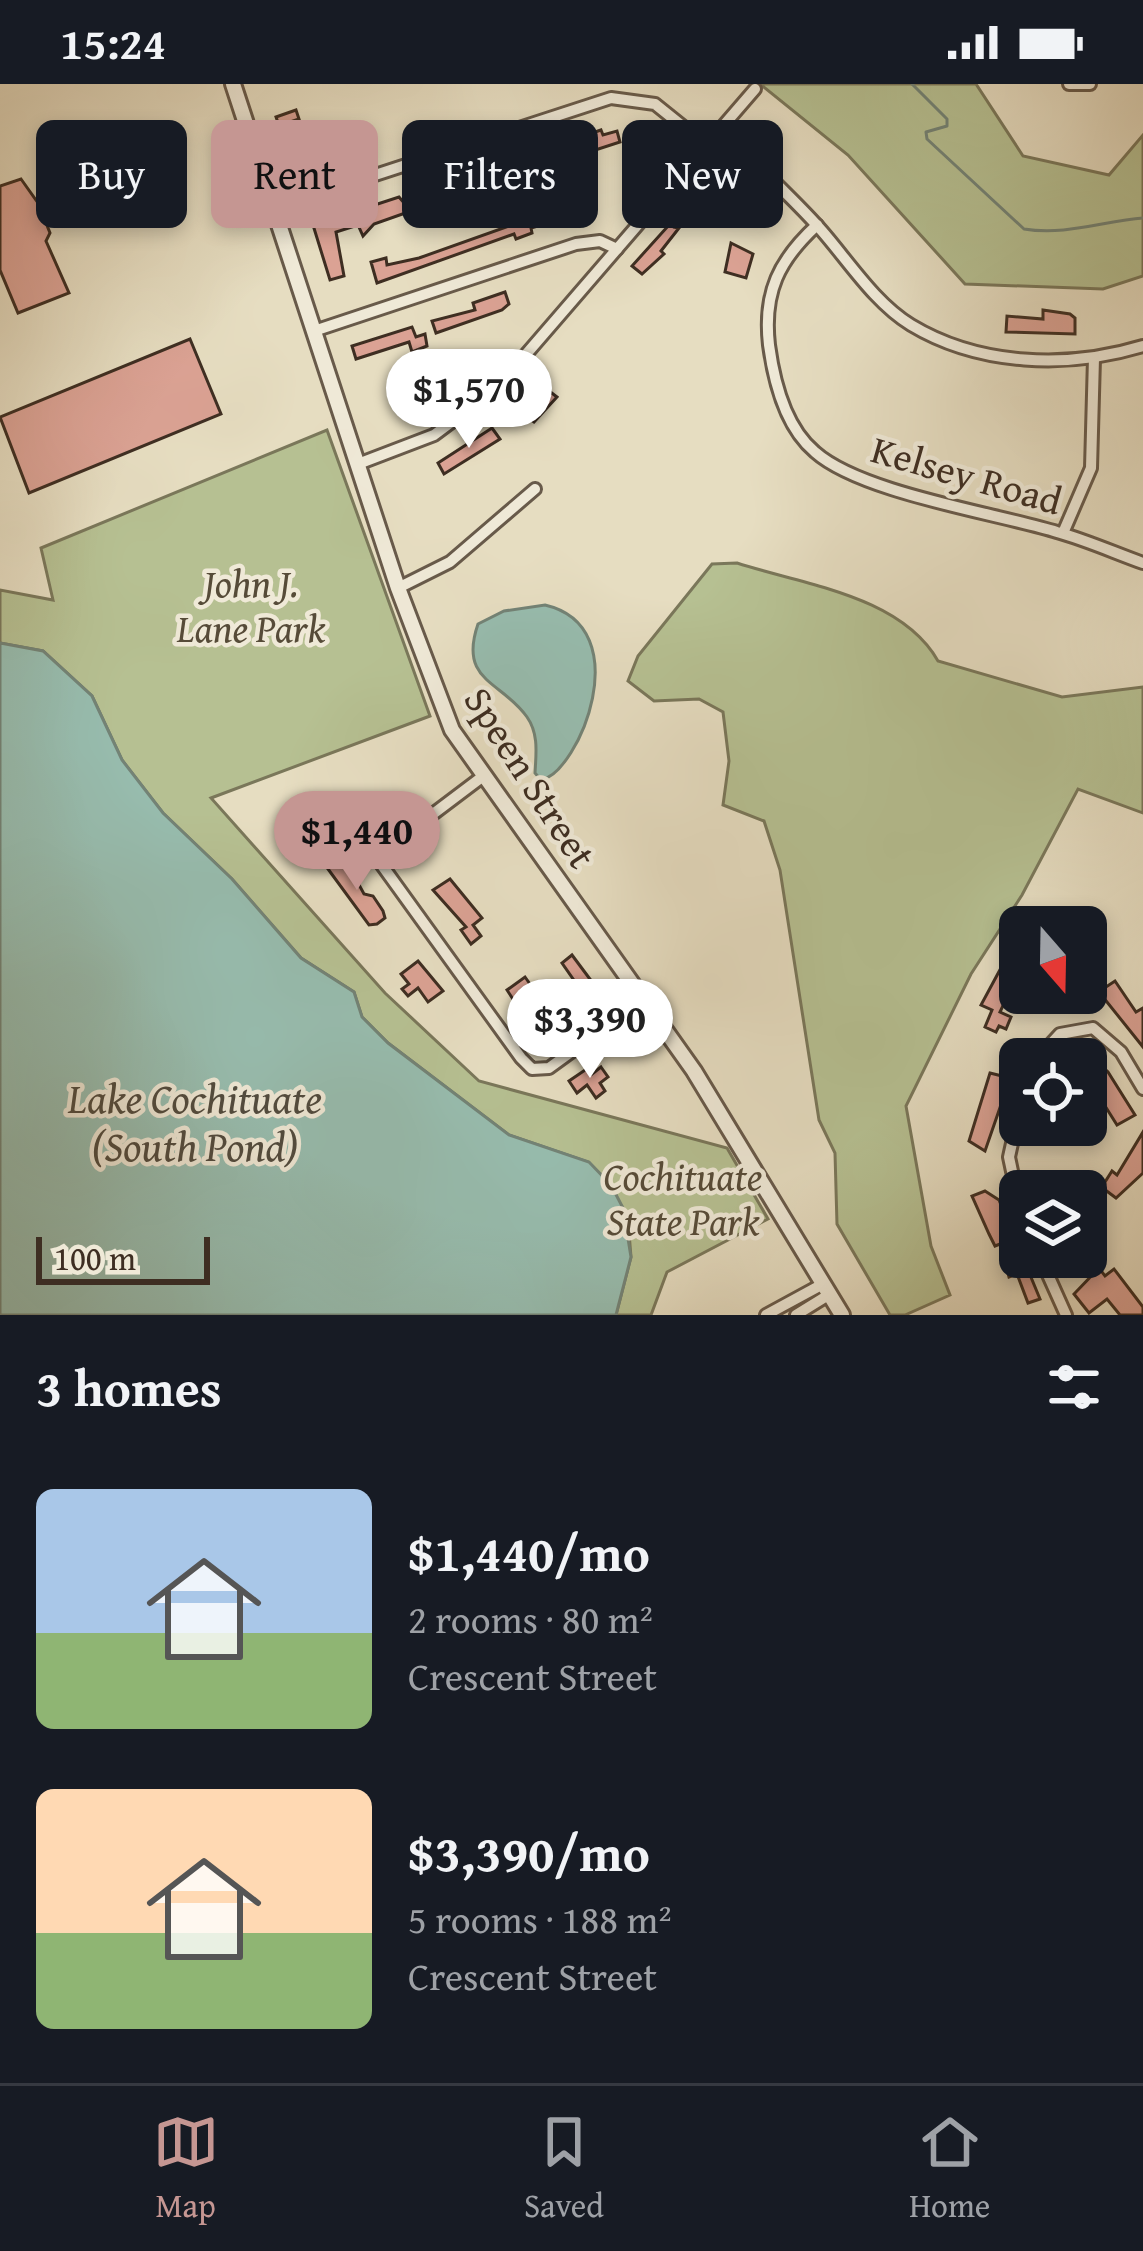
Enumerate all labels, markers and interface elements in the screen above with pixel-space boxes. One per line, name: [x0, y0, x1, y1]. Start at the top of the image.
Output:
text: 15:24: [60, 10, 166, 75]
chip: Buy: [36, 120, 187, 228]
chip: Rent: [211, 120, 378, 228]
chip: Filters: [402, 120, 598, 228]
chip: New: [622, 120, 783, 228]
pin: $1,570: [371, 349, 567, 451]
text: $1,570: [413, 359, 525, 416]
street label: Kelsey Road: [865, 420, 1069, 528]
park label: John J. Lane Park: [176, 554, 325, 656]
street label: Speen Street: [451, 675, 611, 879]
pin: $1,440: [259, 791, 455, 893]
text: $1,440: [301, 801, 413, 858]
north arrow: [999, 906, 1107, 1014]
map controls: [999, 906, 1107, 1278]
pin: $3,390: [492, 979, 688, 1081]
text: $3,390: [534, 989, 646, 1046]
button: locate: [999, 1038, 1107, 1146]
water label: Lake Cochituate (South Pond): [67, 1067, 322, 1176]
park label: Cochituate State Park: [603, 1147, 763, 1249]
button: layers: [999, 1170, 1107, 1278]
scale bar: [36, 1231, 210, 1284]
text: 100 m: [54, 1234, 136, 1282]
text: 3 homes: [36, 1350, 222, 1425]
icon: filters: [1041, 1354, 1107, 1420]
text: $1,440/mo: [408, 1515, 650, 1590]
icon: home: [132, 1537, 276, 1681]
text: 2 rooms · 80 m²: [408, 1590, 653, 1647]
text: Crescent Street: [408, 1647, 657, 1704]
text: $3,390/mo: [408, 1815, 650, 1890]
icon: home: [132, 1837, 276, 1981]
text: 5 rooms · 188 m²: [408, 1890, 672, 1947]
text: Crescent Street: [408, 1947, 657, 2004]
tab: Map: [153, 2109, 219, 2229]
tab: Saved: [524, 2109, 604, 2229]
tab: Home: [909, 2109, 990, 2229]

